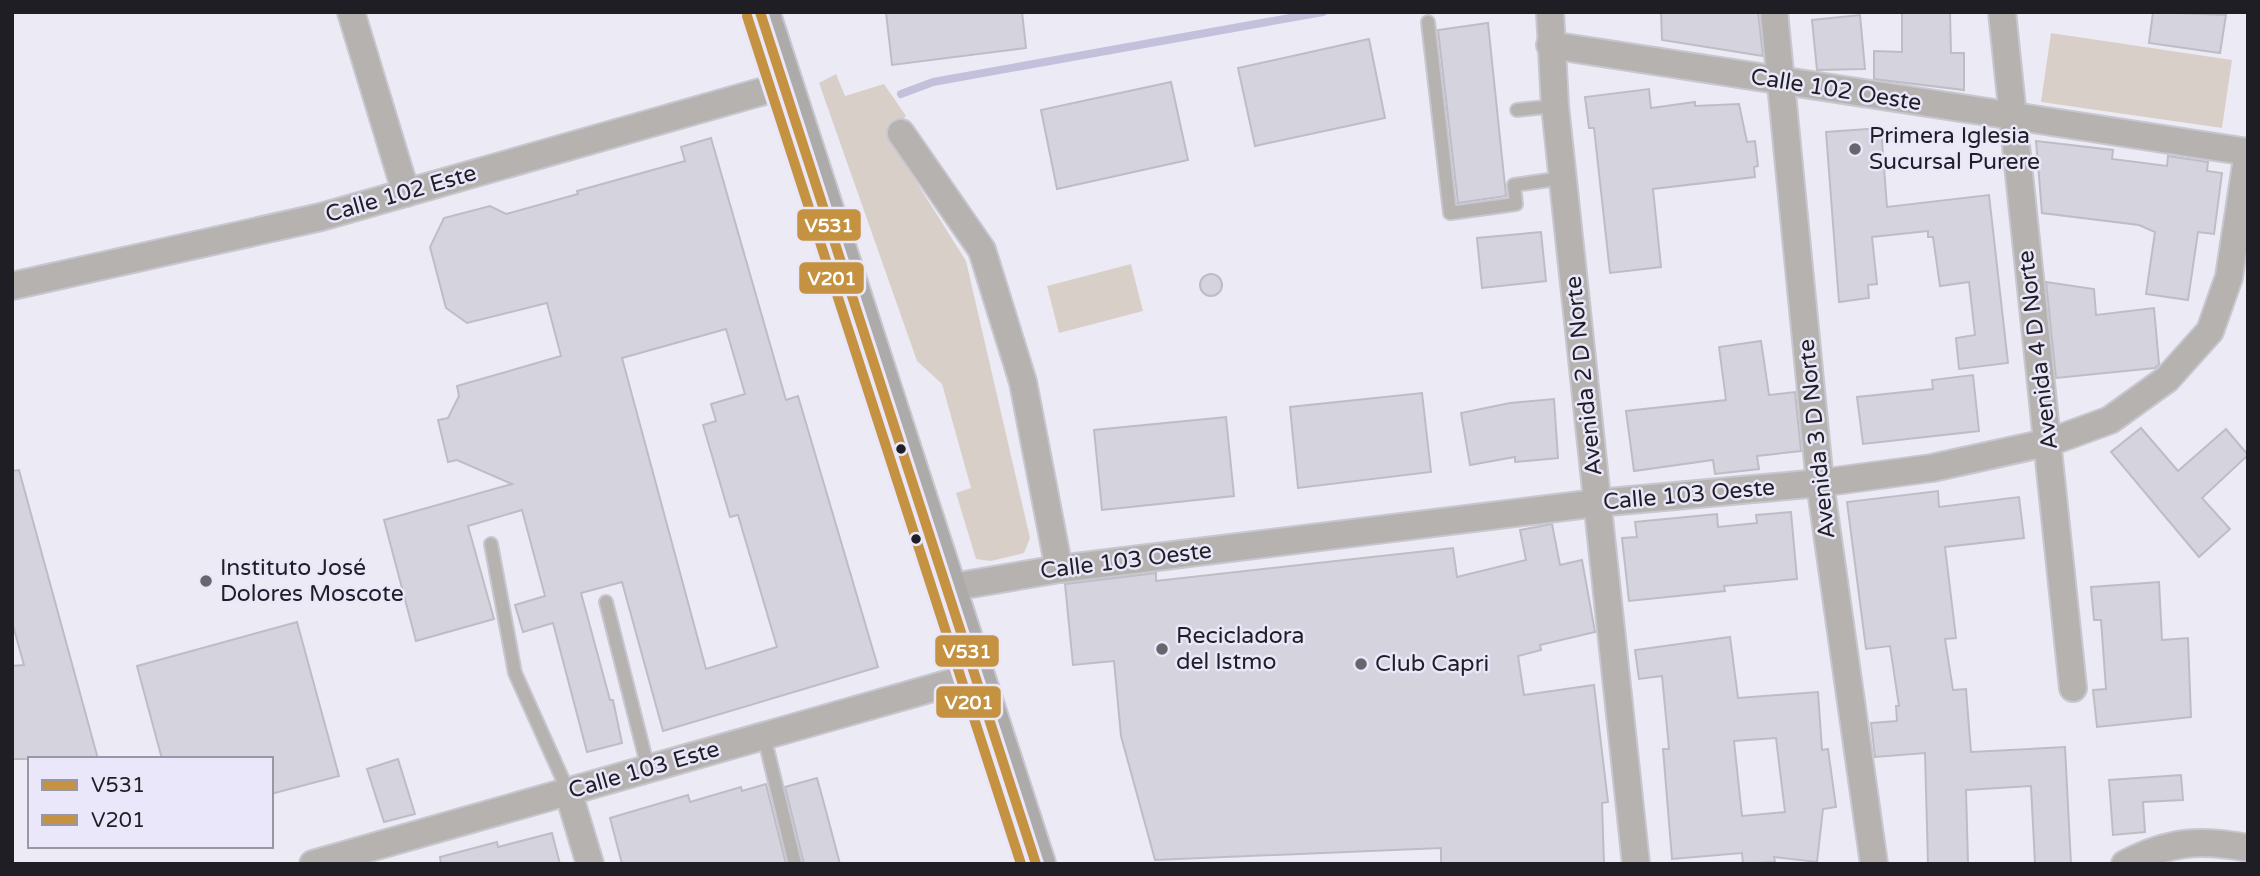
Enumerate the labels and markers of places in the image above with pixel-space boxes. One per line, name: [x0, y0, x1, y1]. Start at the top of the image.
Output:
place label: Primera Iglesia Sucursal Purere: [1869, 122, 2040, 176]
marker: Primera Iglesia Sucursal Purere: [1847, 141, 1863, 157]
unlabelled marker: [894, 442, 908, 456]
unlabelled marker: [909, 532, 923, 546]
place label: Instituto José Dolores Moscote: [220, 554, 404, 608]
marker: Instituto José Dolores Moscote: [198, 573, 214, 589]
place label: Recicladora del Istmo: [1176, 622, 1305, 676]
marker: Recicladora del Istmo: [1154, 641, 1170, 657]
place label: Club Capri: [1375, 650, 1489, 678]
marker: Club Capri: [1353, 656, 1369, 672]

